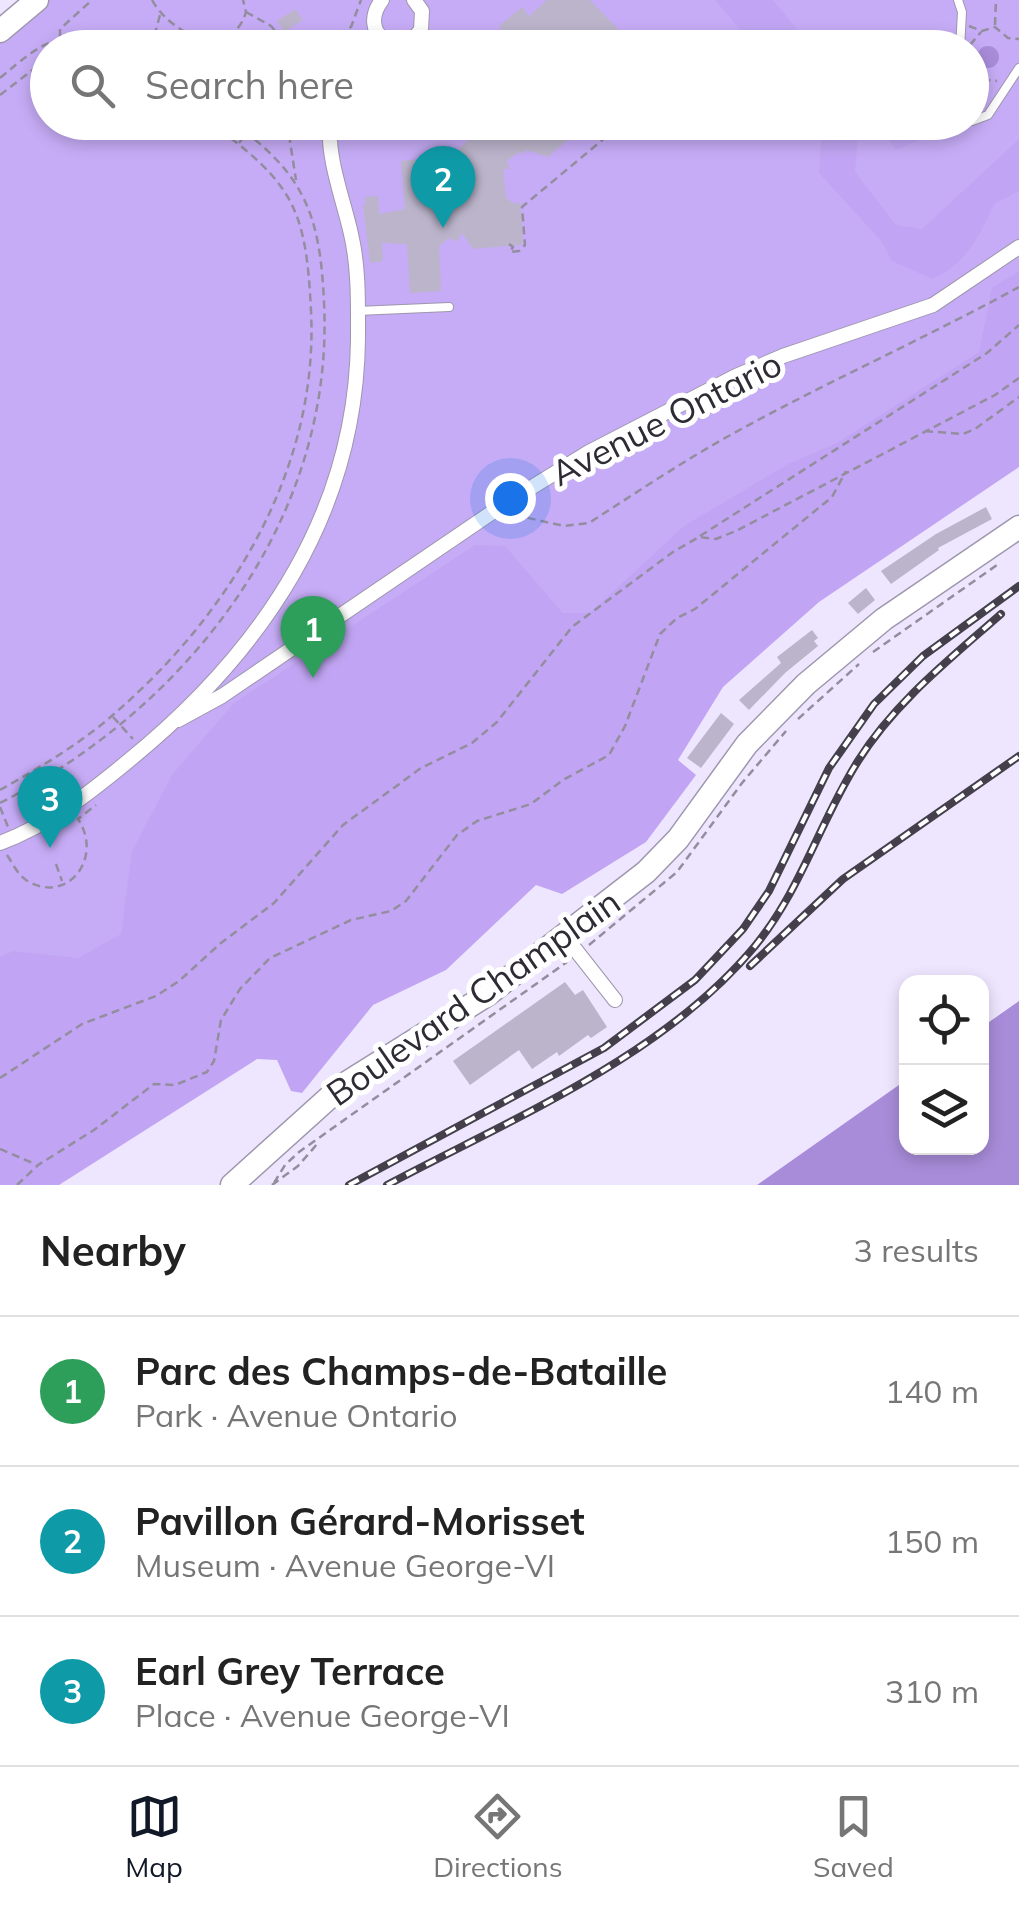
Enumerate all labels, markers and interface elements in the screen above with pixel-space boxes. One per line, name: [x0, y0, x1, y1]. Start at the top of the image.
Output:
search box: [30, 30, 989, 140]
icon: search: [65, 58, 120, 113]
text: Search here: [145, 61, 354, 109]
pin: 2: [410, 146, 476, 228]
street label: Avenue Ontario: [543, 341, 789, 495]
your location: [485, 473, 536, 524]
pin: 1: [280, 596, 346, 678]
pin: 3: [18, 766, 82, 848]
street label: Boulevard Champlain: [318, 879, 628, 1115]
map controls: [899, 975, 989, 1155]
button: locate: [899, 975, 989, 1065]
button: layers: [899, 1065, 989, 1155]
text: Nearby: [40, 1224, 186, 1277]
text: 3 results: [854, 1230, 979, 1270]
text: Parc des Champs-de-Bataille: [135, 1347, 667, 1395]
text: 1: [63, 1371, 82, 1411]
text: 140 m: [885, 1371, 979, 1411]
text: Park · Avenue Ontario: [135, 1395, 458, 1435]
text: Pavillon Gérard-Morisset: [135, 1497, 585, 1545]
text: 2: [63, 1521, 82, 1561]
text: 150 m: [885, 1521, 979, 1561]
text: Museum · Avenue George-VI: [135, 1545, 555, 1585]
text: Earl Grey Terrace: [135, 1647, 445, 1695]
text: 3: [63, 1671, 82, 1711]
text: 310 m: [885, 1671, 979, 1711]
text: Place · Avenue George-VI: [135, 1695, 510, 1735]
tab: Map: [125, 1789, 183, 1884]
tab: Directions: [433, 1789, 563, 1884]
tab: Saved: [813, 1789, 894, 1884]

